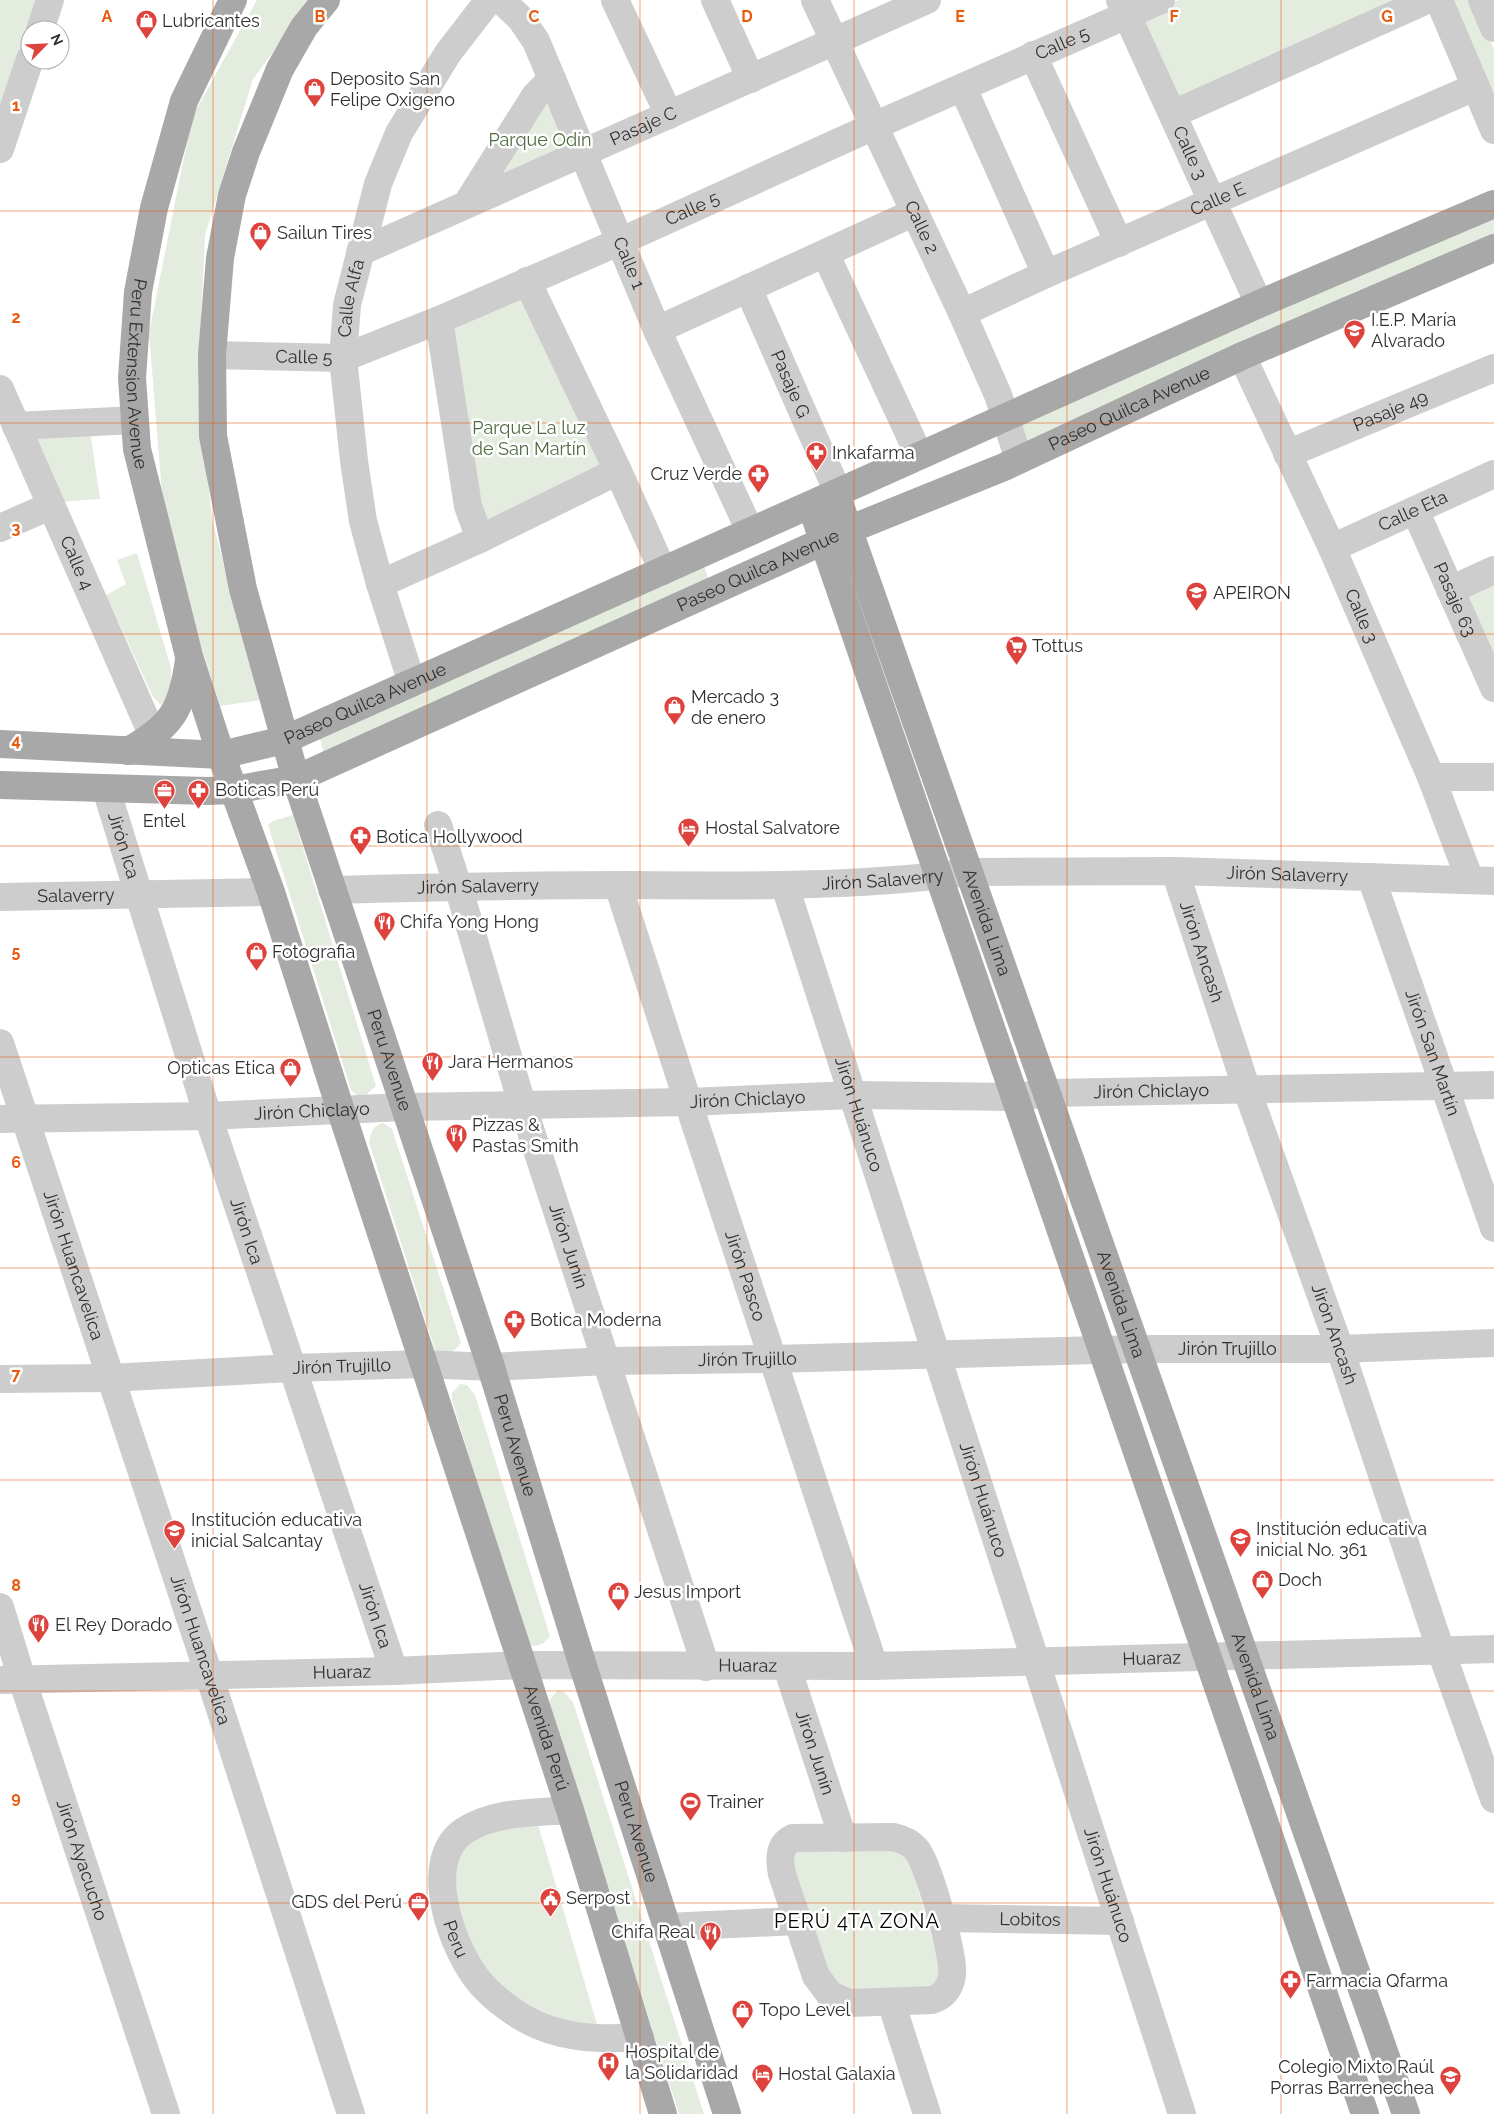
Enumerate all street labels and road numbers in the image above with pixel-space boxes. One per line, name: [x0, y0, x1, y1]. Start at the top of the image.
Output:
street label: Calle 5: [1032, 22, 1092, 64]
street label: Pasaje C: [606, 102, 680, 150]
street label: Calle 3: [1169, 122, 1212, 183]
street label: Calle E: [1187, 177, 1248, 220]
street label: Calle 5: [662, 187, 723, 230]
street label: Calle 2: [901, 197, 944, 257]
street label: Calle 1: [609, 234, 650, 293]
street label: Calle Alfa: [334, 257, 368, 338]
street label: Peru Extension Avenue: [122, 277, 153, 472]
street label: Calle 5: [275, 345, 333, 368]
street label: Pasaje G: [767, 347, 815, 421]
street label: Paseo Quilca Avenue: [1045, 361, 1213, 455]
street label: Pasaje 49: [1350, 386, 1431, 435]
street label: Calle Eta: [1375, 486, 1451, 535]
street label: Paseo Quilca Avenue: [674, 524, 843, 616]
street label: Calle 4: [56, 532, 98, 593]
street label: Pasaje 63: [1430, 559, 1481, 640]
street label: Calle 3: [1341, 585, 1383, 646]
street label: Paseo Quilca Avenue: [281, 658, 450, 749]
street label: Jirón Ica: [104, 809, 144, 881]
street label: Jirón Salaverry: [1226, 862, 1349, 886]
street label: Jirón Salaverry: [822, 864, 945, 894]
street label: Avenida Lima: [959, 866, 1016, 979]
street label: Jirón Salaverry: [417, 875, 539, 898]
street label: Salaverry: [37, 884, 115, 906]
street label: Jirón Ancash: [1176, 898, 1228, 1005]
street label: Jirón San Martín: [1401, 986, 1465, 1118]
street label: Peru Avenue: [363, 1006, 416, 1114]
street label: Jirón Huánuco: [831, 1054, 888, 1175]
street label: Jirón Chiclayo: [1093, 1079, 1210, 1102]
street label: Jirón Chiclayo: [689, 1086, 806, 1112]
street label: Jirón Chiclayo: [254, 1098, 370, 1124]
street label: Jirón Huancavelica: [39, 1187, 108, 1343]
street label: Jirón Ica: [226, 1195, 268, 1267]
street label: Jirón Junín: [545, 1201, 593, 1291]
street label: Jirón Pasco: [721, 1227, 771, 1324]
street label: Avenida Lima: [1093, 1248, 1150, 1361]
street label: Jirón Ancash: [1307, 1281, 1362, 1387]
street label: Jirón Trujillo: [1178, 1338, 1277, 1359]
street label: Jirón Trujillo: [698, 1347, 797, 1370]
street label: Jirón Trujillo: [292, 1354, 392, 1378]
street label: Peru Avenue: [490, 1391, 541, 1499]
street label: Jirón Huánuco: [955, 1439, 1012, 1560]
street label: Jirón Huancavelica: [167, 1572, 235, 1727]
street label: Jirón Ica: [355, 1579, 397, 1651]
street label: Avenida Lima: [1227, 1630, 1285, 1743]
street label: Huaraz: [1122, 1647, 1181, 1669]
street label: Huaraz: [718, 1655, 777, 1676]
street label: Huaraz: [312, 1661, 372, 1683]
street label: Avenida Perú: [520, 1682, 574, 1793]
street label: Jirón Junín: [792, 1707, 839, 1798]
street label: Peru Avenue: [610, 1778, 663, 1885]
street label: Jirón Ayacucho: [53, 1797, 112, 1923]
street label: Jirón Huánuco: [1080, 1825, 1137, 1946]
street label: Lobitos: [999, 1908, 1061, 1930]
street label: Peru: [439, 1917, 473, 1961]

